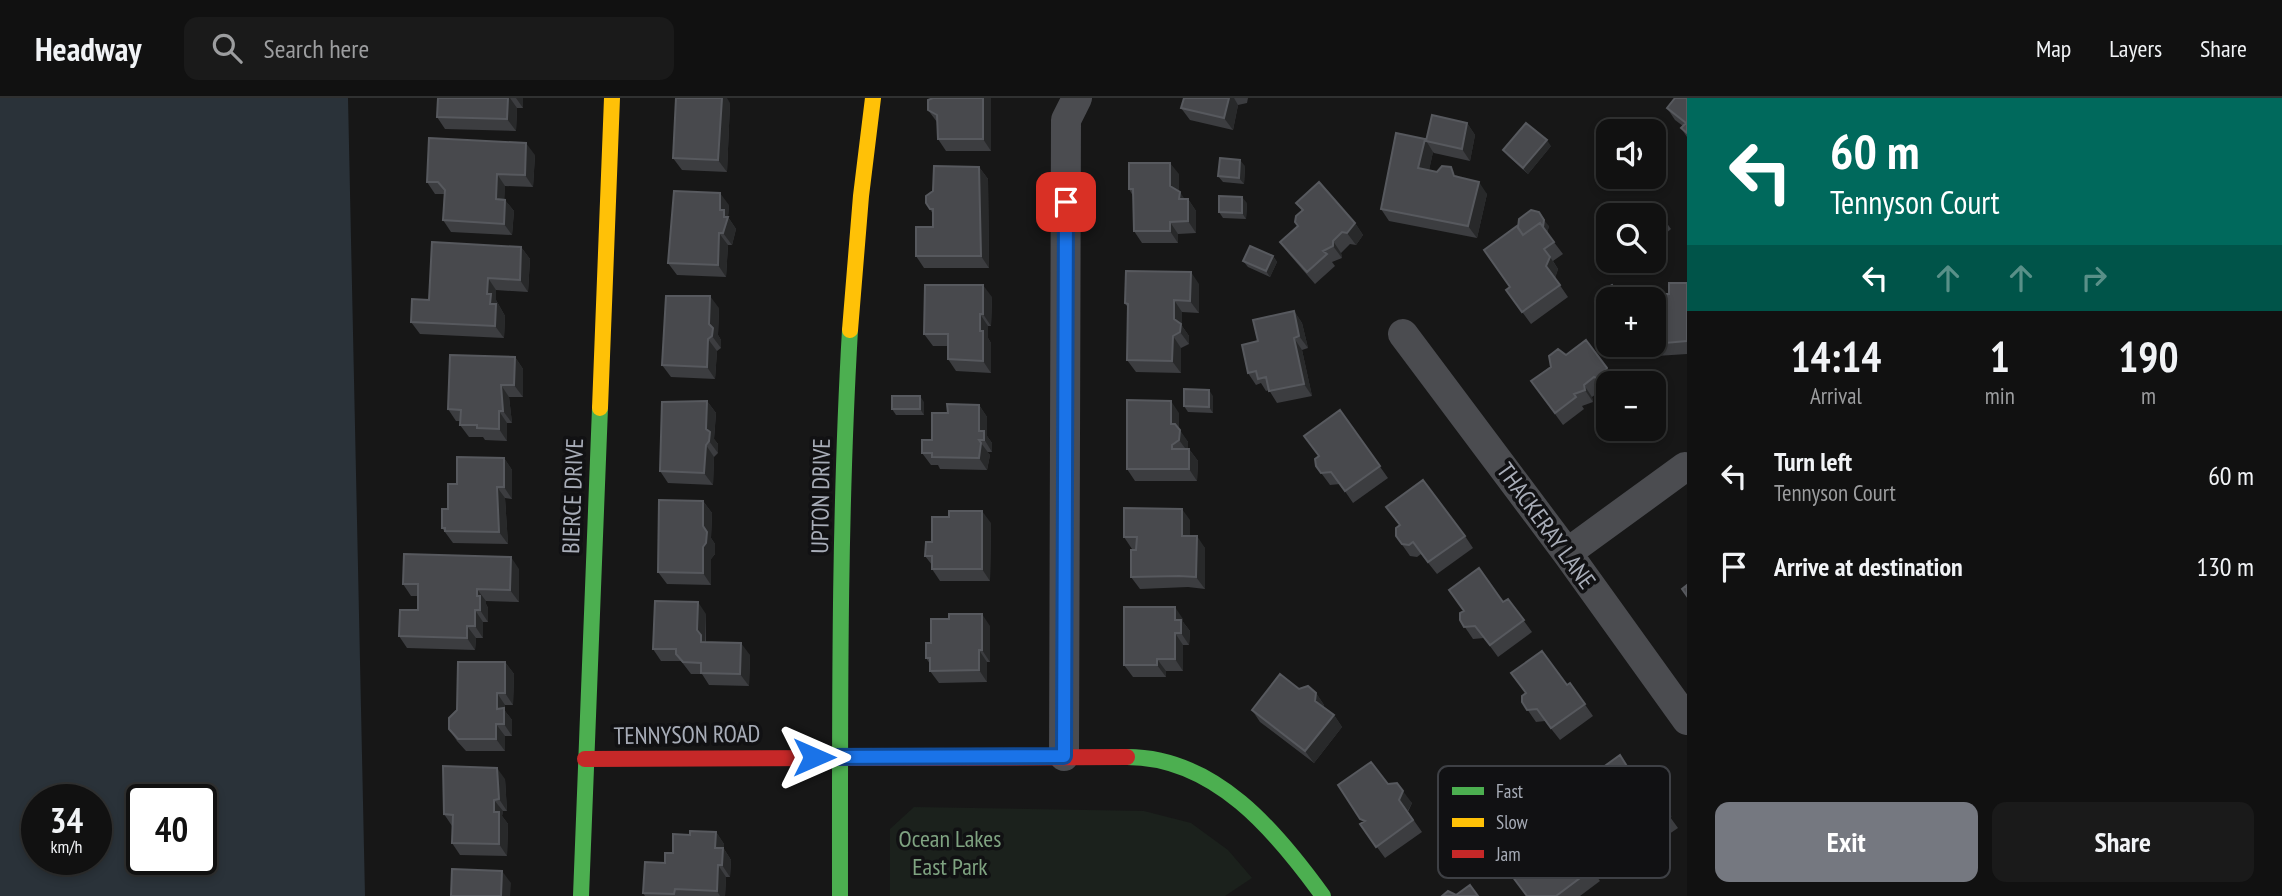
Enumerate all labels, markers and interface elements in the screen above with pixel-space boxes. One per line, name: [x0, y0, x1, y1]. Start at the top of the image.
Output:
search box: [184, 17, 674, 80]
text: Headway: [35, 27, 142, 70]
icon: search: [208, 29, 246, 67]
text: Search here: [264, 32, 369, 65]
text: Map: [2036, 33, 2071, 64]
text: Layers: [2109, 33, 2162, 64]
text: Share: [2200, 33, 2247, 64]
map controls: [1596, 119, 1666, 441]
button: sound: [1596, 119, 1666, 189]
text: 60 m: [1830, 119, 1919, 183]
icon: left: [1715, 126, 1806, 217]
pin: [1036, 172, 1096, 232]
text: Tennyson Court: [1830, 181, 2000, 223]
icon: arrive: [1047, 183, 1085, 221]
button: search: [1596, 203, 1666, 273]
icon: left: [1856, 259, 1894, 297]
icon: ahead: [1929, 259, 1967, 297]
icon: ahead: [2002, 259, 2040, 297]
icon: right: [2075, 259, 2113, 297]
button: +: [1596, 287, 1666, 357]
text: 14:14: [1790, 329, 1881, 384]
text: 1: [1990, 329, 2010, 384]
text: 190: [2118, 329, 2179, 384]
button: −: [1596, 371, 1666, 441]
text: Arrival: [1810, 381, 1862, 410]
text: min: [1985, 381, 2015, 410]
text: m: [2141, 381, 2156, 410]
street label: BIERCE DRIVE: [555, 438, 590, 554]
street label: UPTON DRIVE: [804, 438, 837, 554]
text: Turn left: [1774, 445, 1852, 478]
street label: THACKERAY LANE: [1490, 456, 1603, 595]
icon: left: [1715, 457, 1753, 495]
text: 60 m: [2208, 459, 2254, 492]
text: Tennyson Court: [1774, 478, 1896, 507]
icon: arrive: [1715, 548, 1753, 586]
text: Arrive at destination: [1774, 550, 1963, 583]
text: 130 m: [2196, 550, 2254, 583]
street label: TENNYSON ROAD: [613, 718, 761, 751]
position arrow: [777, 720, 851, 794]
legend: [1438, 766, 1670, 878]
text: Fast: [1496, 779, 1524, 803]
speed limit sign: 40: [126, 784, 217, 875]
text: 34: [50, 797, 83, 843]
button: Exit: [1715, 802, 1978, 882]
button: Share: [1992, 802, 2254, 882]
text: Slow: [1496, 810, 1529, 834]
park label: Ocean Lakes East Park: [899, 823, 1001, 882]
text: km/h: [51, 835, 82, 858]
text: Jam: [1495, 842, 1521, 866]

